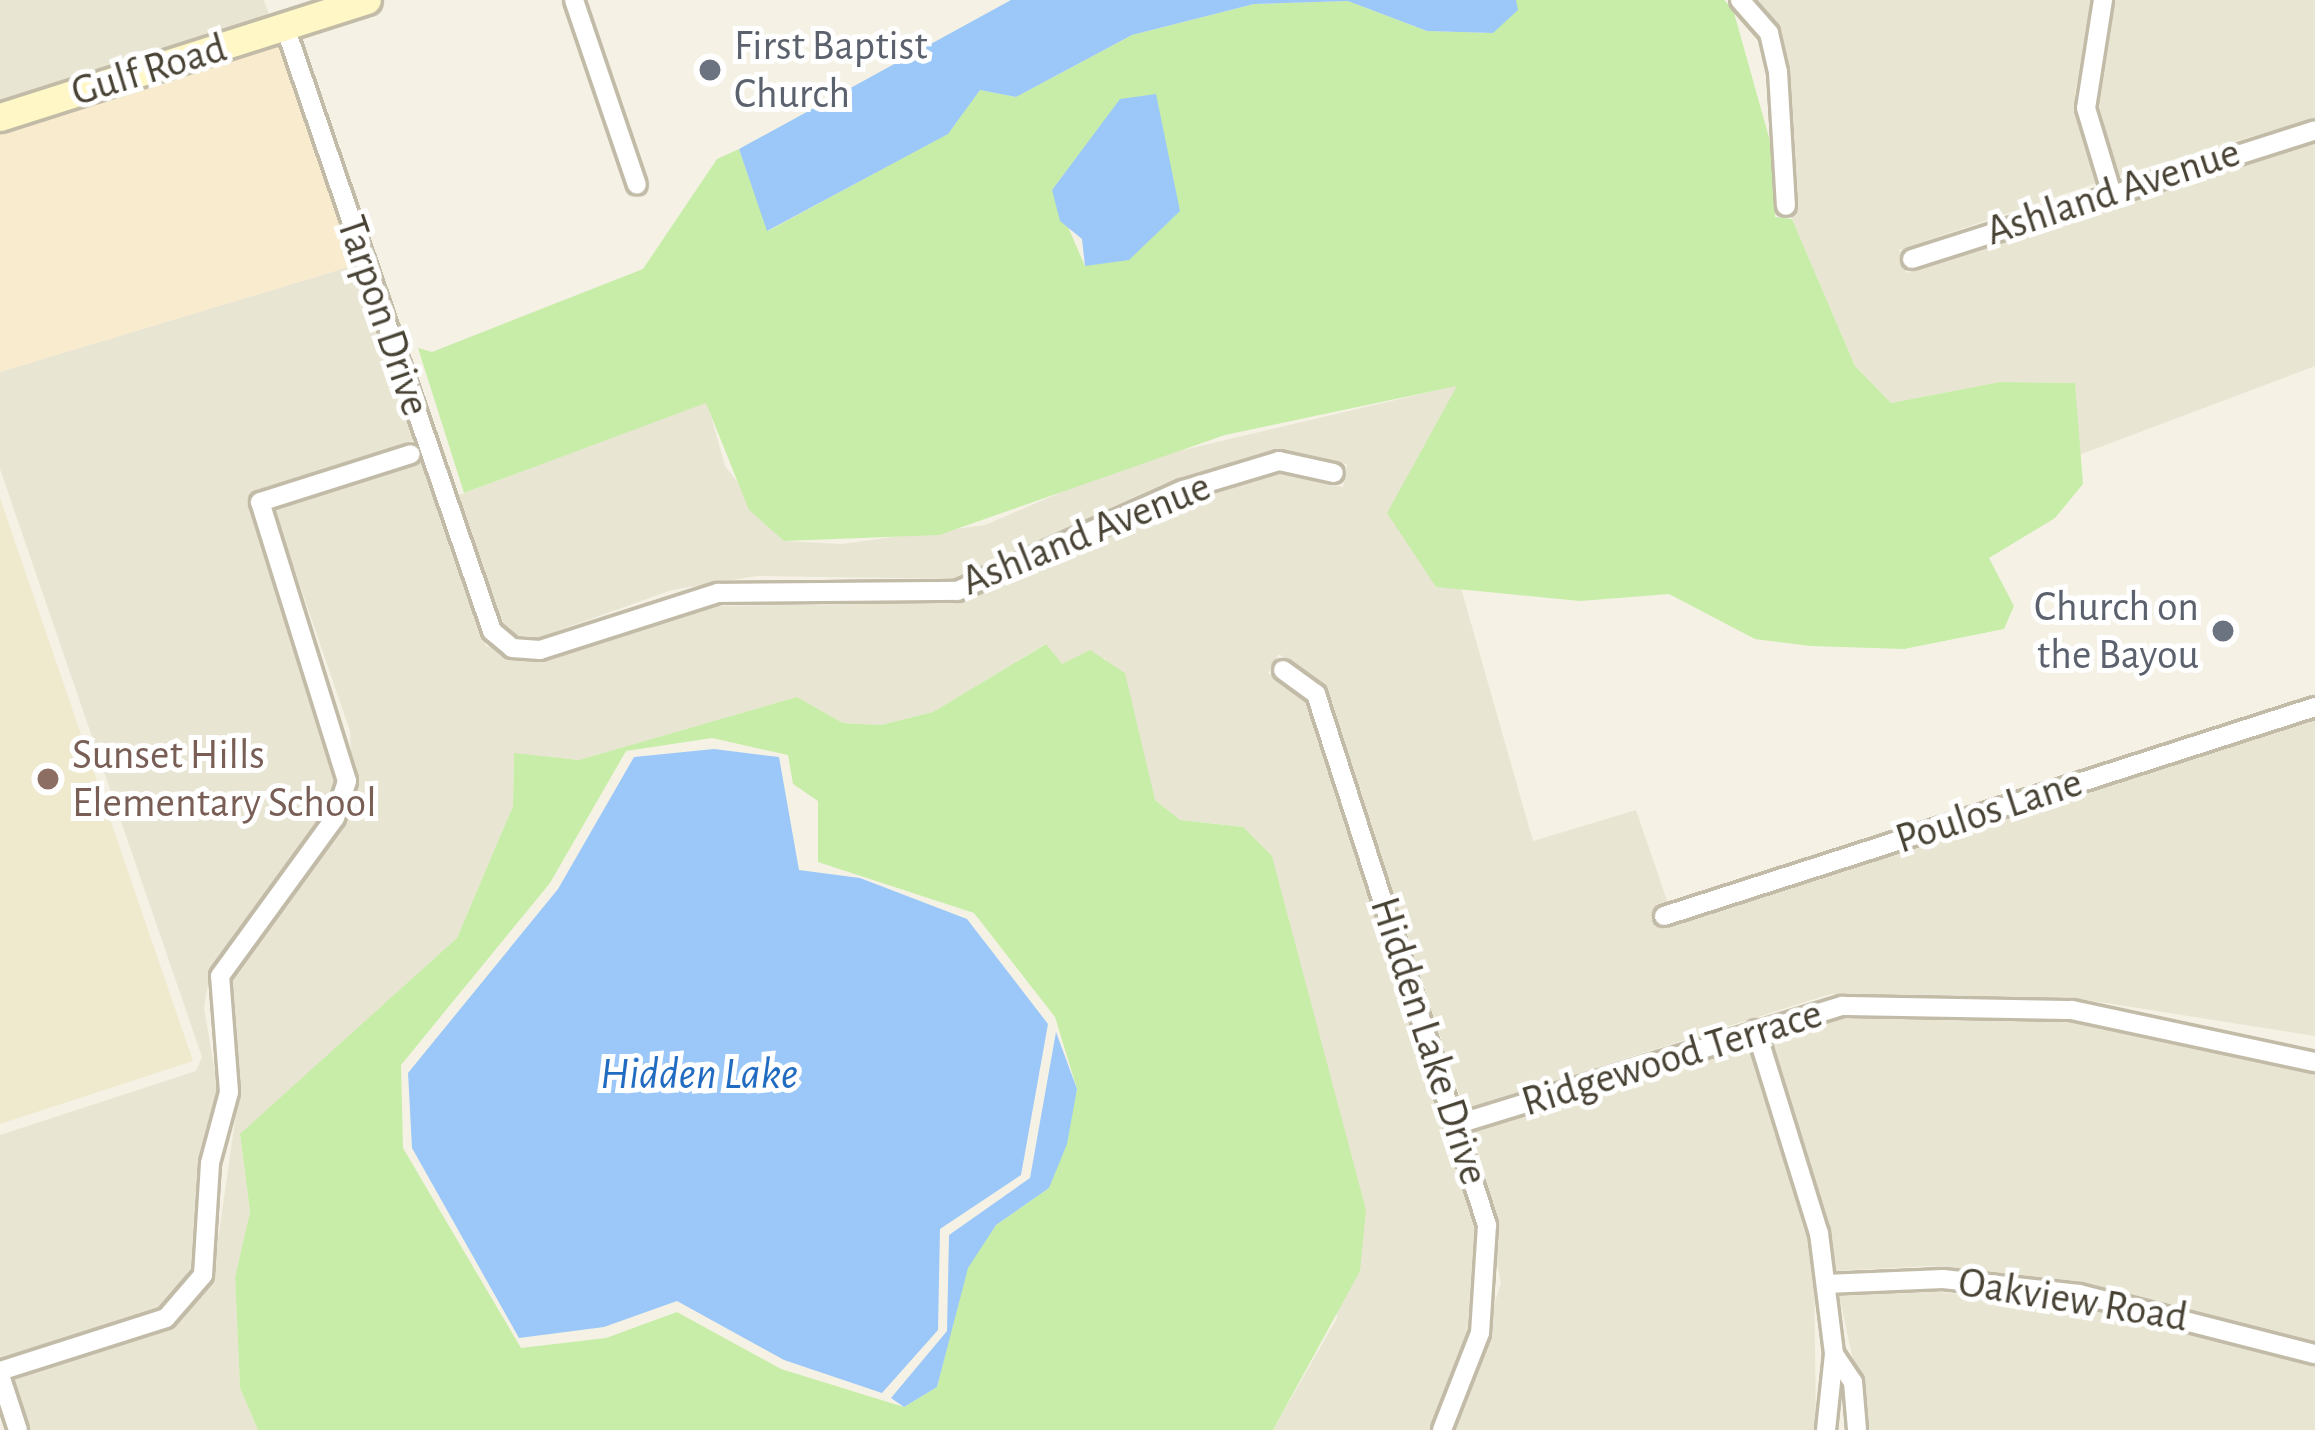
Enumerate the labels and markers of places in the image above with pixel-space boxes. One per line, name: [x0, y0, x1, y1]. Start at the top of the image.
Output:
place label: First Baptist Church: [734, 21, 928, 120]
marker: First Baptist Church: [697, 57, 723, 83]
place label: Church on the Bayou: [2034, 582, 2199, 680]
marker: Church on the Bayou: [2210, 618, 2236, 644]
place label: Sunset Hills Elementary School: [72, 730, 376, 828]
marker: Sunset Hills Elementary School: [35, 766, 61, 792]

